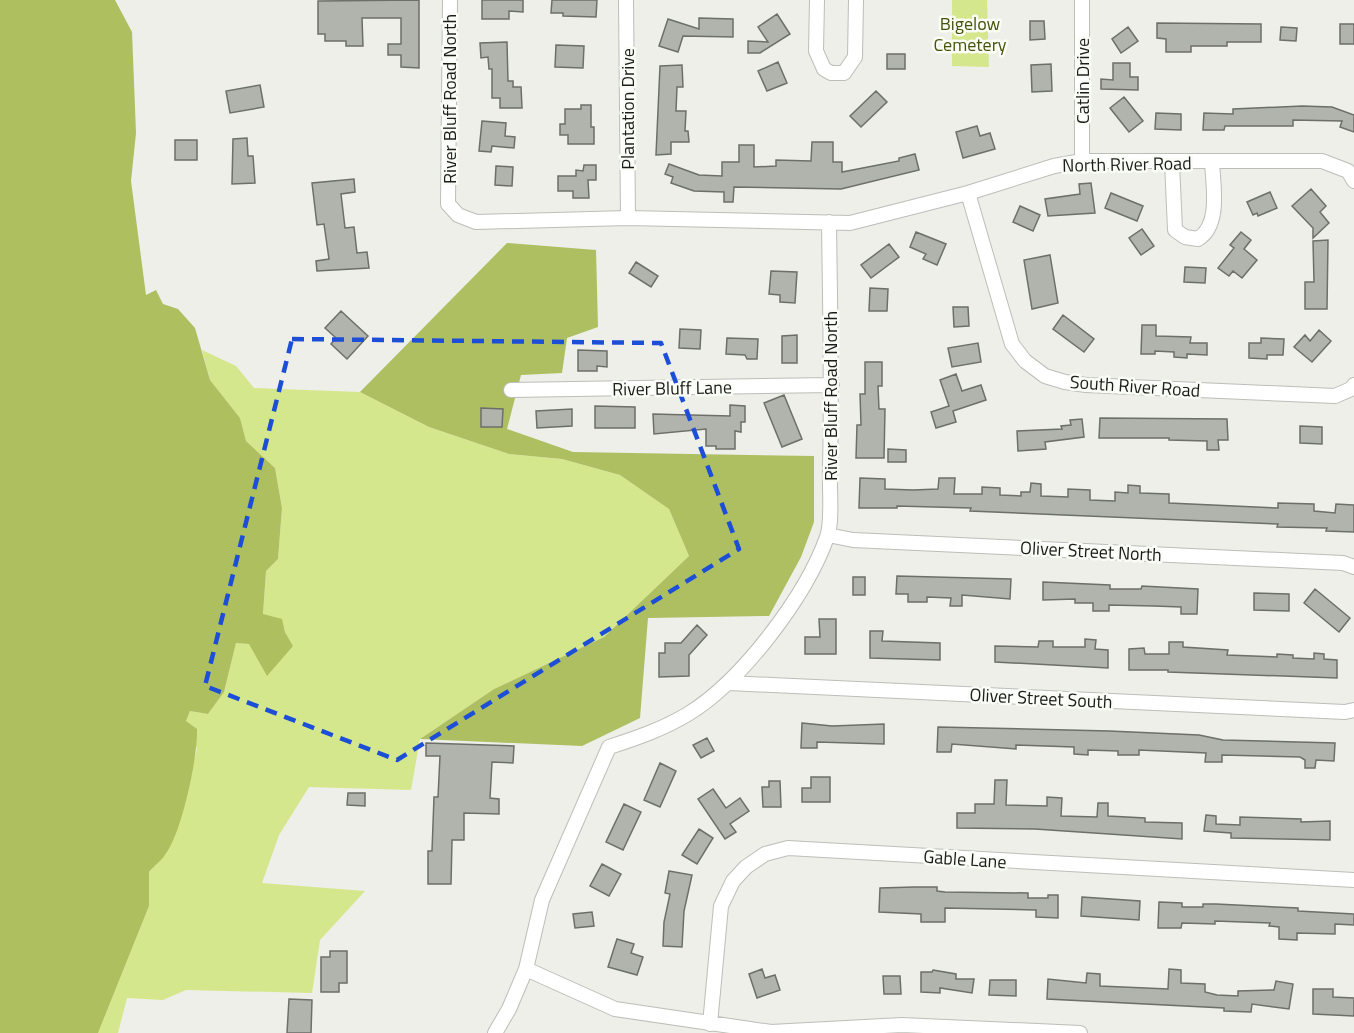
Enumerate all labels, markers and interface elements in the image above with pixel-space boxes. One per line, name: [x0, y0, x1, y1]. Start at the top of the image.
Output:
park label: Bigelow Cemetery: [933, 10, 1007, 58]
street label: River Bluff Road North: [436, 14, 463, 184]
street label: Catlin Drive: [1069, 38, 1096, 124]
street label: Plantation Drive: [614, 48, 641, 170]
street label: North River Road: [1062, 149, 1192, 179]
street label: River Bluff Road North: [817, 311, 844, 481]
street label: South River Road: [1069, 368, 1201, 404]
street label: River Bluff Lane: [612, 373, 732, 403]
street label: Oliver Street North: [1019, 534, 1163, 568]
street label: Oliver Street South: [969, 681, 1113, 715]
street label: Gable Lane: [923, 843, 1007, 875]

